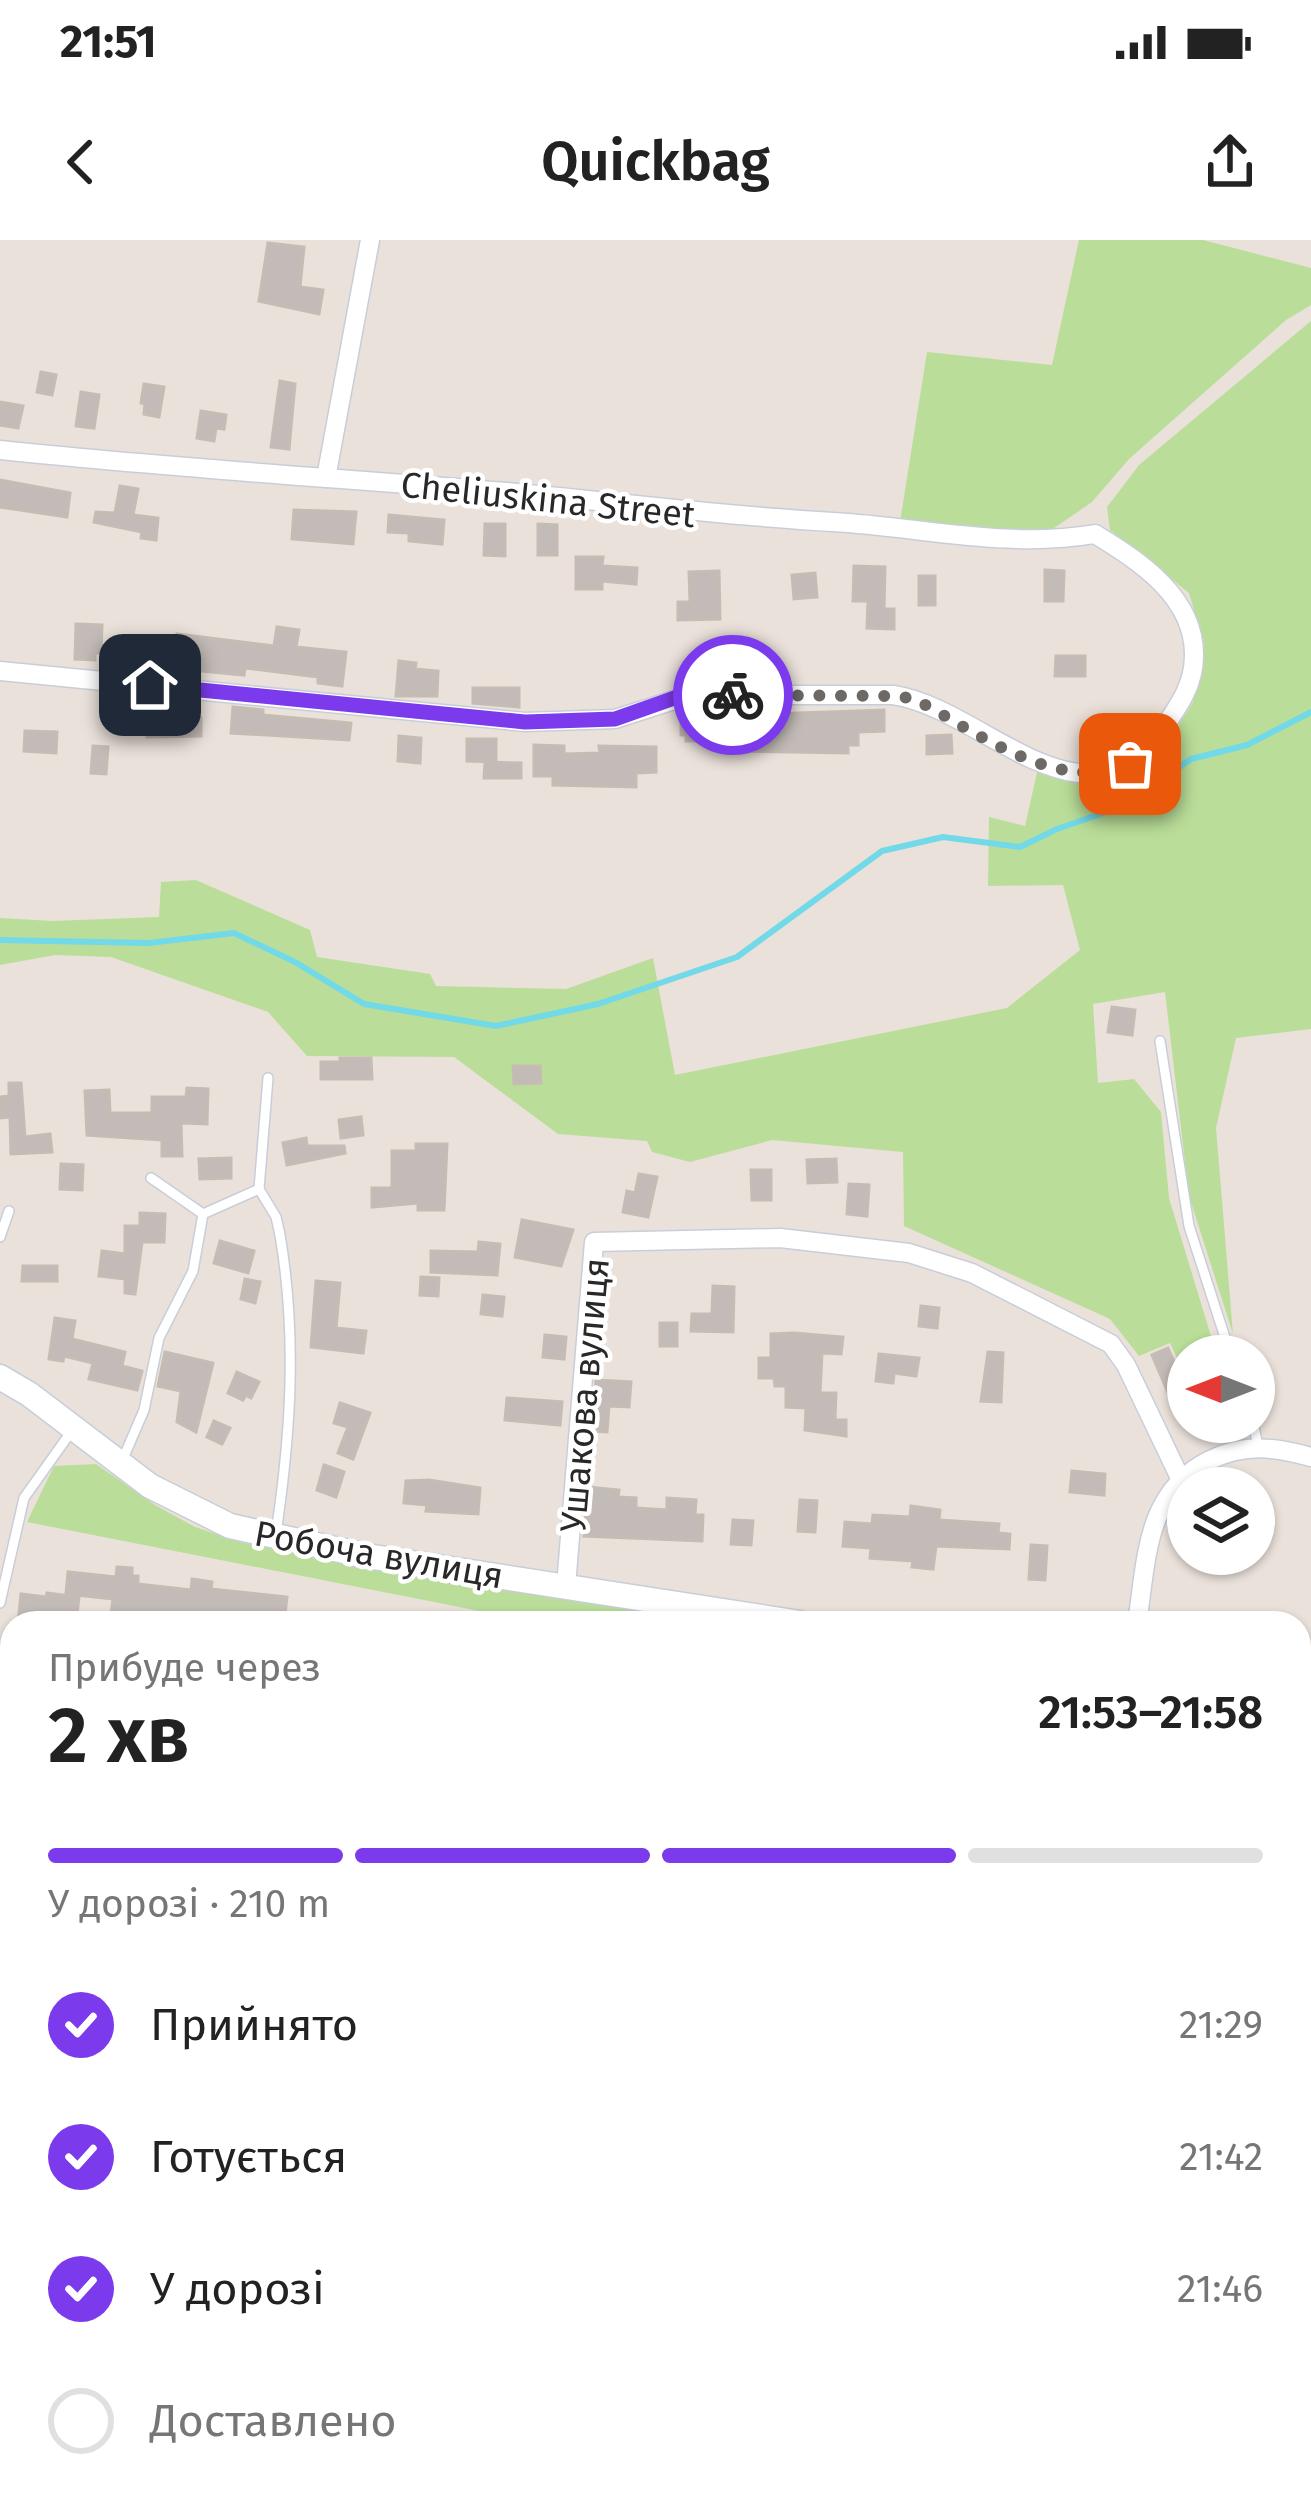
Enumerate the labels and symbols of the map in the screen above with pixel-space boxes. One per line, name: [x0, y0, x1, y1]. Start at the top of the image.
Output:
street label: Cheliuskina Street: [399, 463, 697, 537]
pin: [99, 634, 201, 736]
courier: [673, 635, 793, 755]
pin: [1079, 713, 1181, 815]
street label: Ушакова вулиця: [551, 1256, 619, 1534]
north arrow: [1167, 1335, 1275, 1443]
street label: Робоча вулиця: [251, 1511, 507, 1599]

